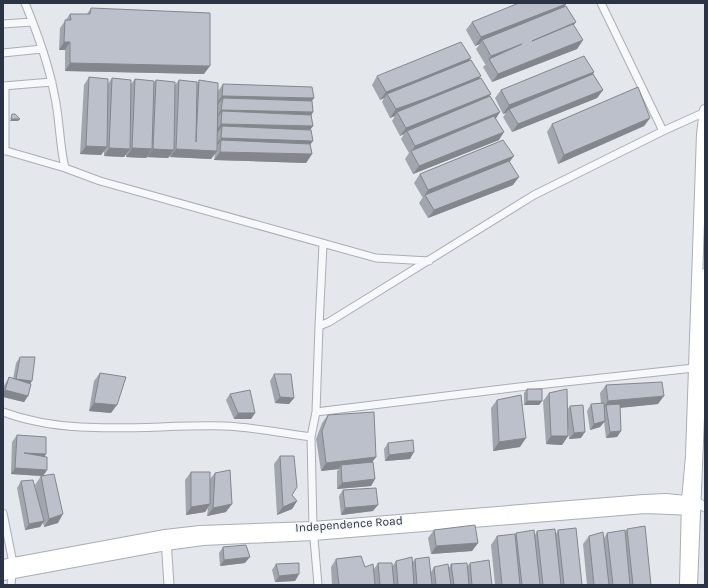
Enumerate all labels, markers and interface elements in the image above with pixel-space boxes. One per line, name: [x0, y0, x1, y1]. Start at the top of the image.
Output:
street label: Independence Road: [295, 513, 403, 535]

